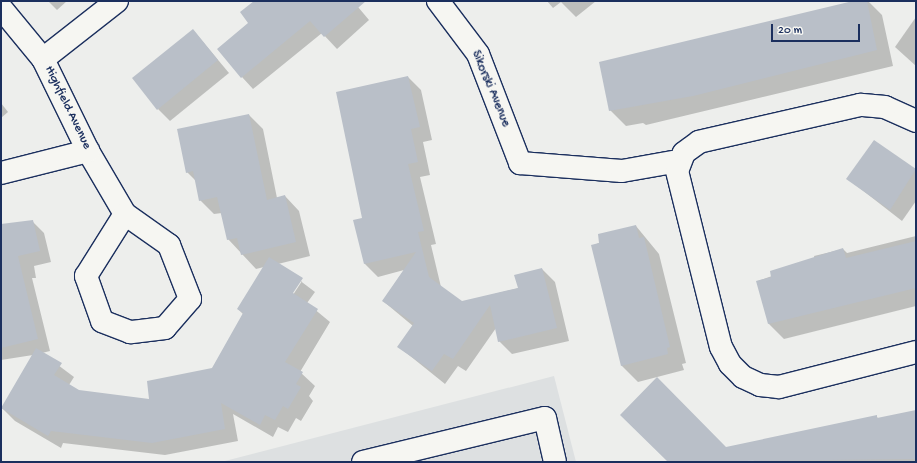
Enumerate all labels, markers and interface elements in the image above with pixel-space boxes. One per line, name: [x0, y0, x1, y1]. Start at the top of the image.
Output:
scale bar: [773, 16, 862, 42]
text: 20 m: [778, 24, 802, 38]
street label: Sikorski Avenue: [467, 48, 513, 130]
street label: Highfield Avenue: [40, 64, 94, 152]

